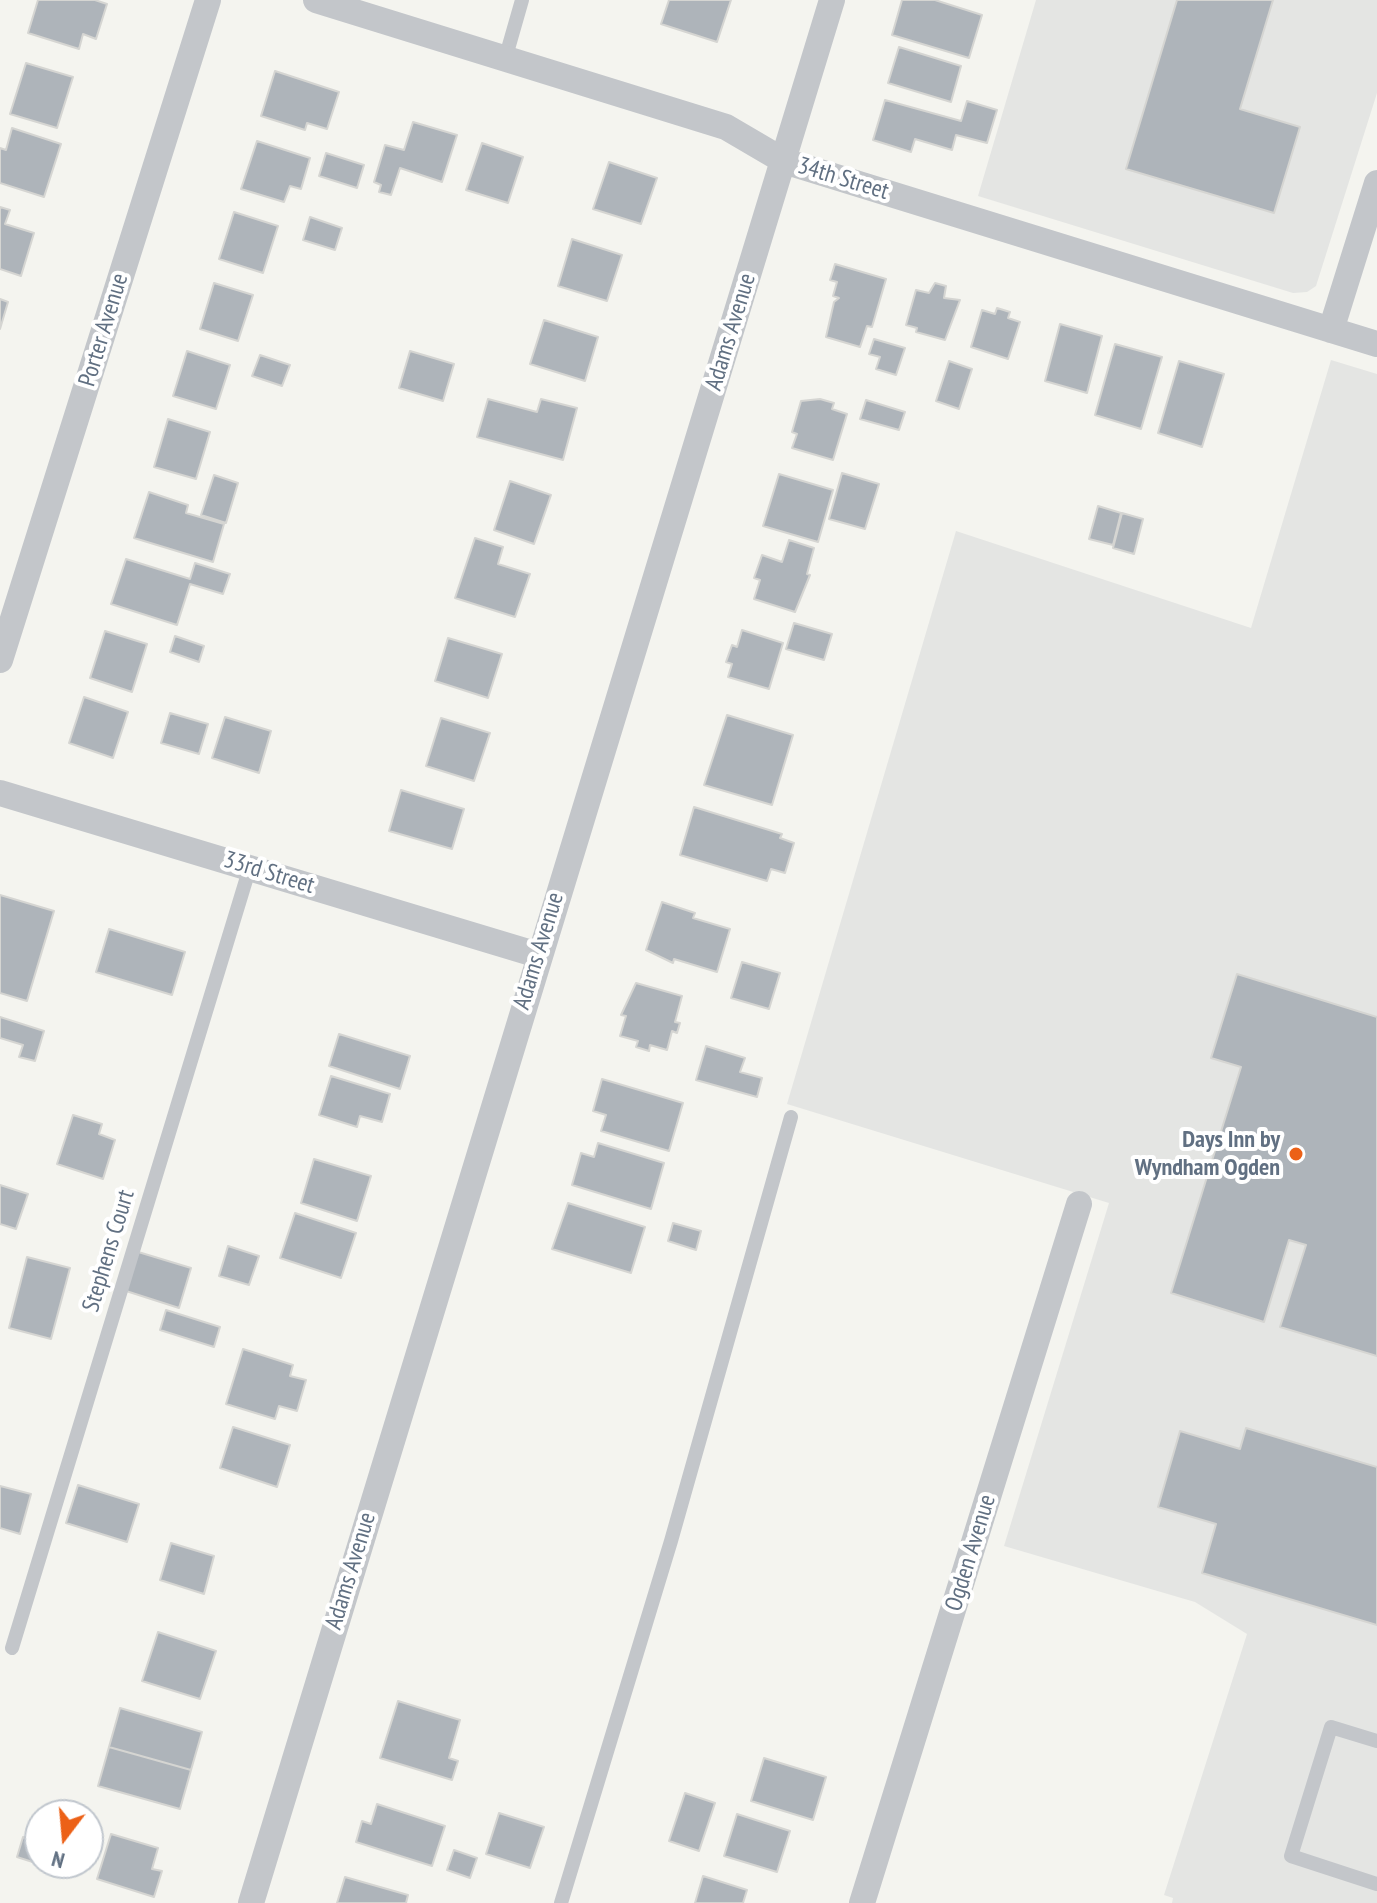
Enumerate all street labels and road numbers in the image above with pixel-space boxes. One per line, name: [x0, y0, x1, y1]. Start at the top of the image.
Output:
street label: 34th Street: [794, 152, 892, 206]
street label: Porter Avenue: [73, 270, 135, 390]
street label: Adams Avenue: [700, 270, 762, 394]
street label: 33rd Street: [220, 846, 318, 900]
street label: Adams Avenue: [508, 889, 570, 1013]
street label: Stephens Court: [77, 1186, 141, 1316]
street label: Ogden Avenue: [940, 1491, 1002, 1615]
street label: Adams Avenue: [320, 1509, 382, 1633]

